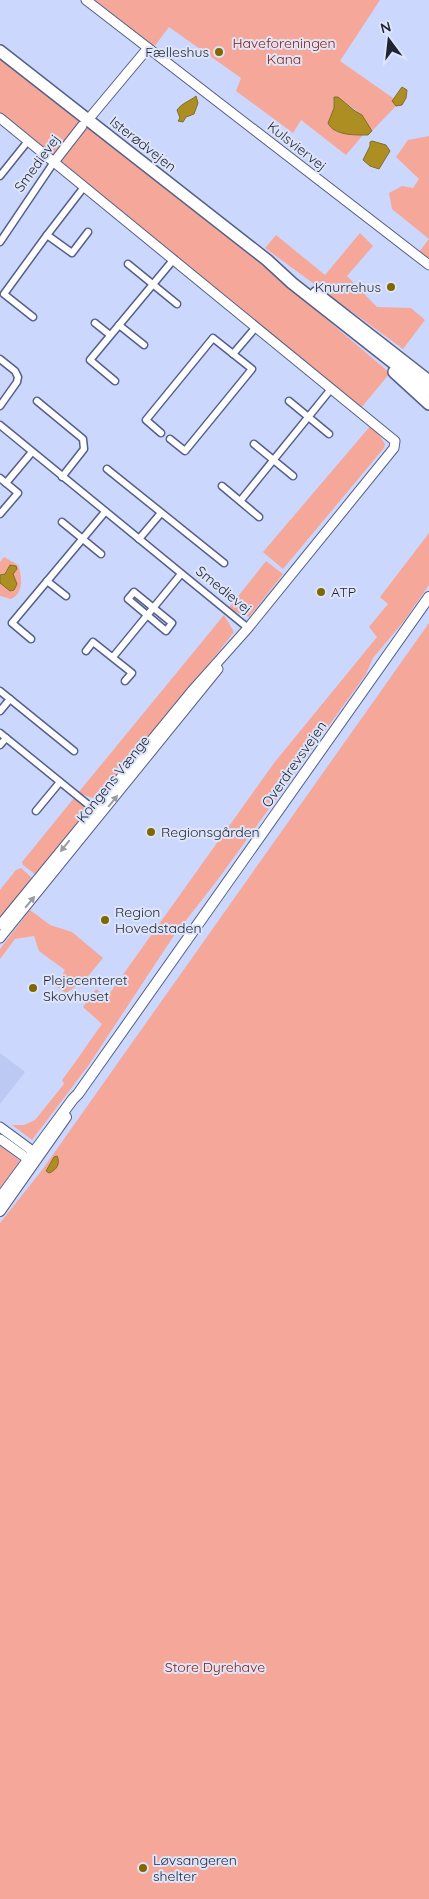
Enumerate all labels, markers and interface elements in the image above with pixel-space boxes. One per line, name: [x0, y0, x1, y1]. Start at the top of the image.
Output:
north arrow: [364, 15, 414, 65]
text: N: [378, 17, 393, 37]
park label: Haveforeningen Kana: [232, 34, 336, 68]
place label: Fælleshus: [145, 43, 209, 61]
marker: Fælleshus: [213, 46, 225, 58]
street label: Isterødvejen: [106, 112, 180, 176]
street label: Kulsviervej: [264, 117, 330, 175]
street label: Smedievej: [10, 131, 64, 195]
place label: Knurrehus: [315, 278, 381, 296]
marker: Knurrehus: [385, 281, 397, 293]
street label: Smedievej: [192, 562, 256, 618]
place label: ATP: [331, 583, 356, 601]
marker: ATP: [315, 586, 327, 598]
street label: Overdrevsvejen: [258, 717, 330, 811]
street label: Kongens Vænge: [72, 732, 154, 826]
one-way arrow: [108, 794, 119, 807]
place label: Regionsgården: [161, 823, 260, 841]
marker: Regionsgården: [145, 826, 157, 838]
one-way arrow: [59, 839, 70, 852]
one-way arrow: [24, 896, 35, 908]
place label: Region Hovedstaden: [115, 903, 201, 937]
marker: Region Hovedstaden: [99, 914, 111, 926]
place label: Plejecenteret Skovhuset: [43, 971, 128, 1005]
marker: Plejecenteret Skovhuset: [27, 982, 39, 994]
park label: Store Dyrehave: [165, 1658, 265, 1676]
place label: Løvsangeren shelter: [153, 1851, 237, 1885]
marker: Løvsangeren shelter: [137, 1862, 149, 1874]

